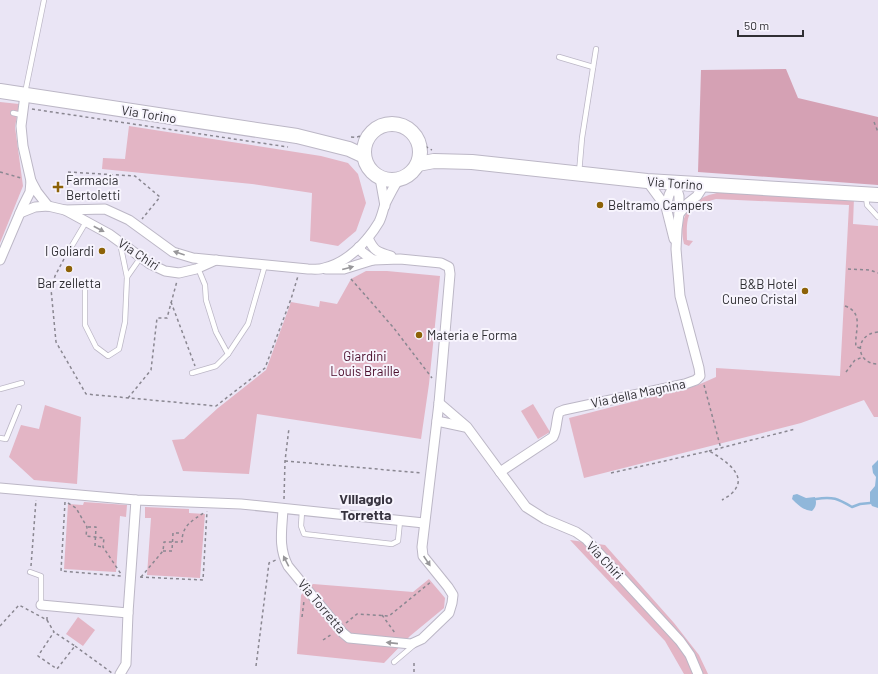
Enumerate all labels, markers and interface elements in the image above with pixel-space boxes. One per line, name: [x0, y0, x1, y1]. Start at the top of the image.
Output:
scale bar: [738, 12, 803, 38]
text: 50 m: [744, 18, 769, 32]
street label: Via Torino: [120, 102, 178, 126]
place label: Farmacia Bertoletti: [66, 172, 120, 203]
street label: Via Torino: [647, 173, 703, 193]
marker: Farmacia Bertoletti: [53, 182, 63, 192]
place label: Beltramo Campers: [608, 197, 713, 213]
marker: Beltramo Campers: [595, 200, 605, 210]
one-way arrow: [93, 226, 105, 232]
street label: Via Chiri: [115, 235, 163, 273]
place label: I Goliardi: [45, 243, 94, 259]
marker: I Goliardi: [97, 246, 107, 256]
one-way arrow: [173, 250, 185, 256]
marker: Bar zelletta: [64, 264, 74, 274]
one-way arrow: [342, 264, 355, 270]
place label: Bar zelletta: [37, 275, 101, 291]
place label: B&B Hotel Cuneo Cristal: [722, 276, 797, 307]
marker: B&B Hotel Cuneo Cristal: [800, 286, 810, 296]
place label: Materia e Forma: [427, 327, 517, 343]
marker: Materia e Forma: [414, 330, 424, 340]
park label: Giardini Louis Braille: [330, 348, 400, 379]
street label: Via della Magnina: [589, 375, 687, 411]
district label: Villaggio Torretta: [339, 490, 393, 523]
street label: Via Chiri: [583, 538, 627, 582]
one-way arrow: [282, 555, 289, 567]
one-way arrow: [423, 555, 431, 566]
street label: Via Torretta: [295, 576, 349, 636]
one-way arrow: [386, 640, 398, 646]

